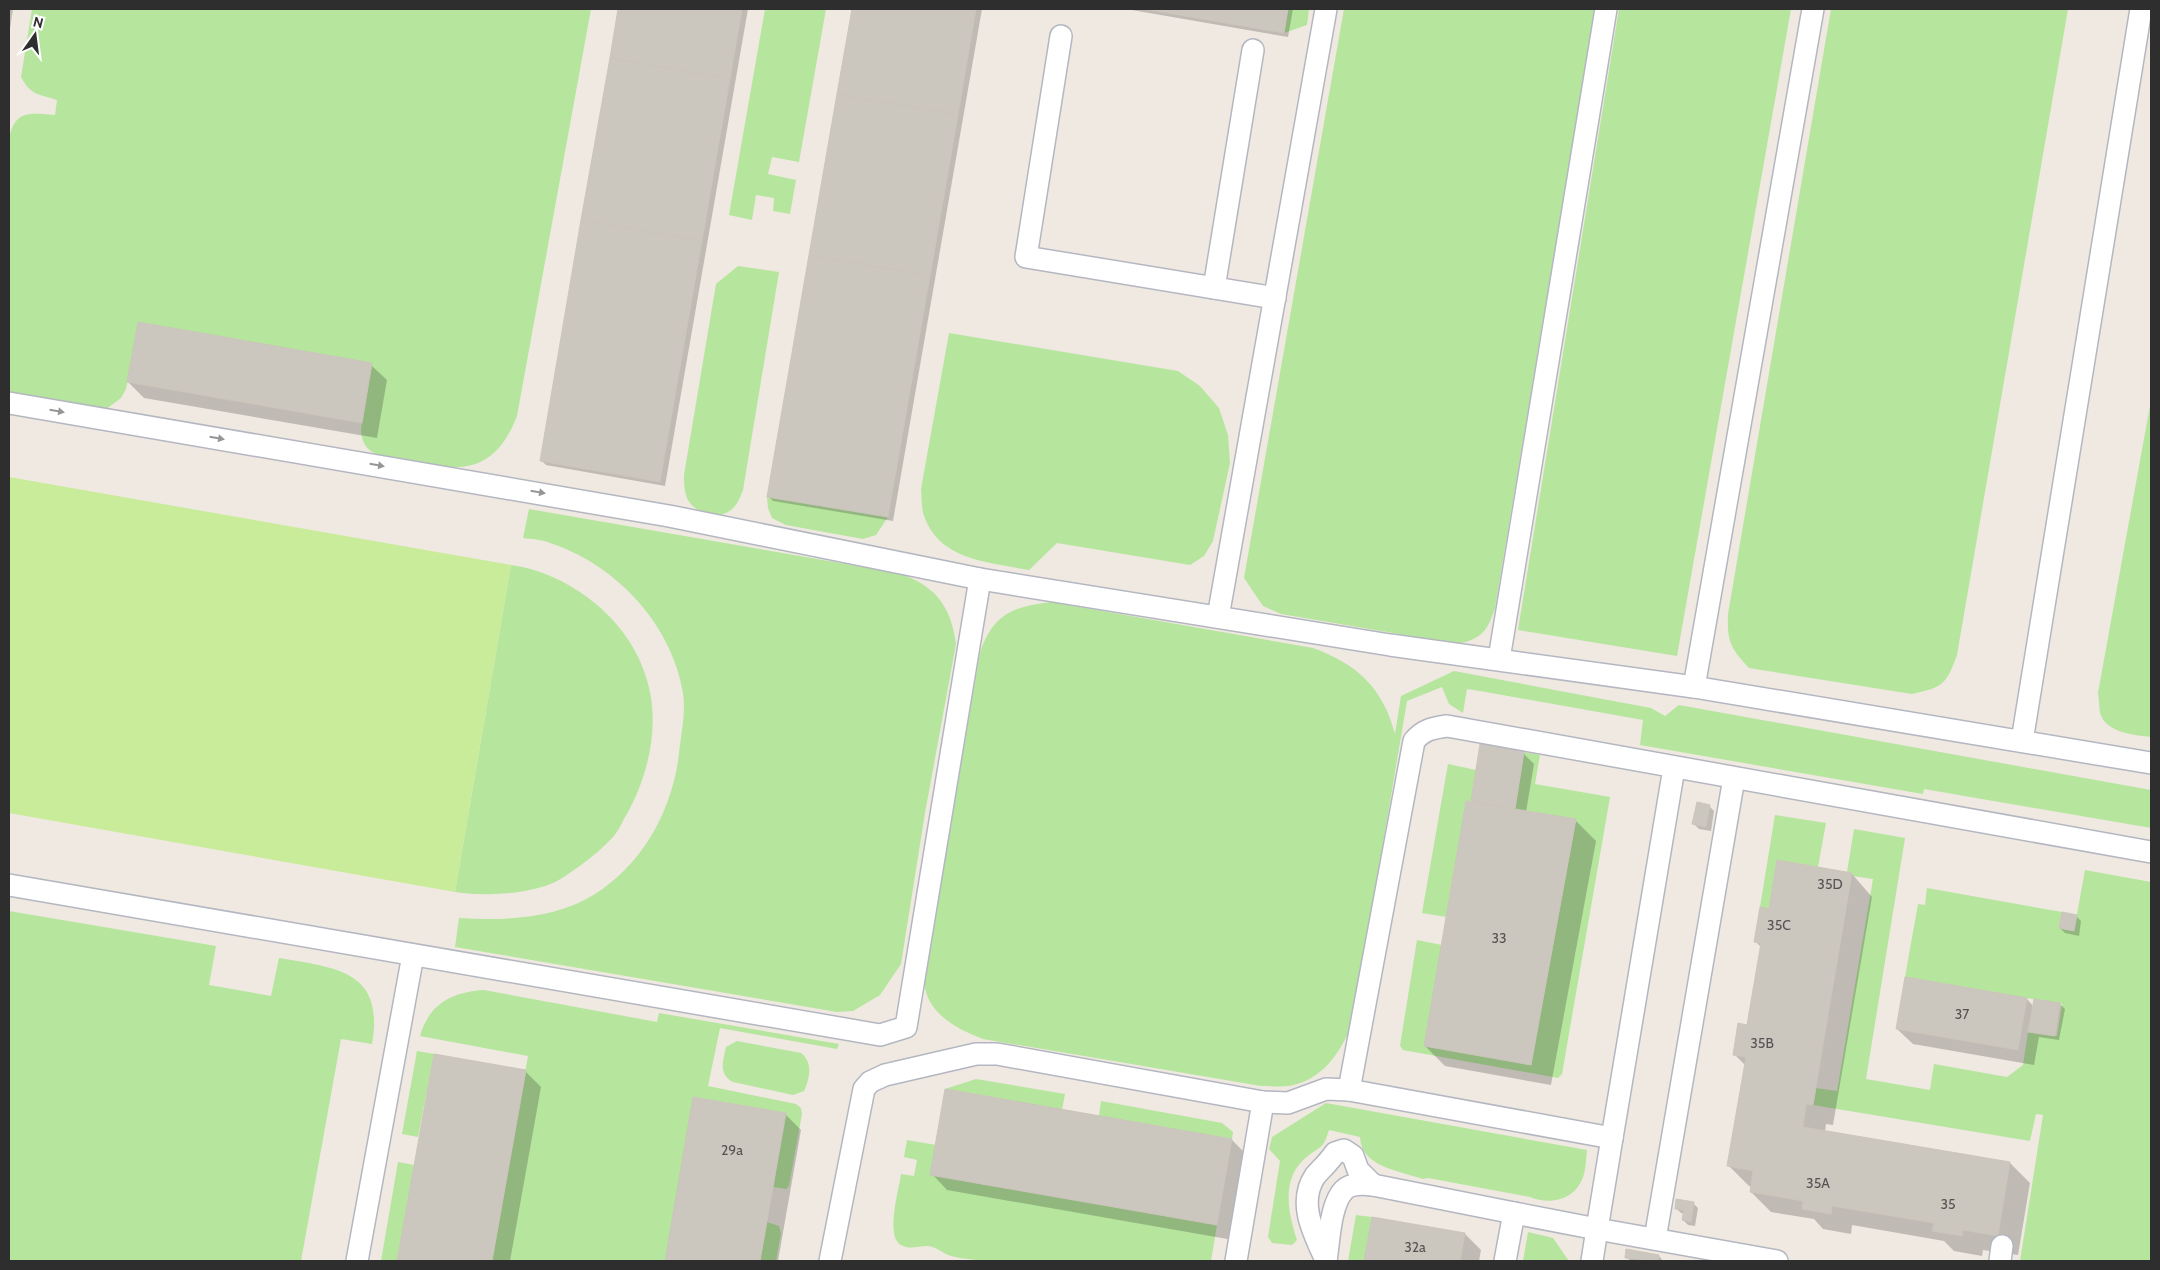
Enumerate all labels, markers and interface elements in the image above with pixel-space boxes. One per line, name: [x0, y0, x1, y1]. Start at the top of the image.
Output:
north arrow: [10, 10, 60, 60]
text: N: [31, 12, 45, 32]
one-way arrow: [49, 408, 65, 416]
one-way arrow: [209, 435, 225, 443]
one-way arrow: [370, 462, 386, 470]
one-way arrow: [530, 489, 546, 497]
house number: 35D: [1817, 875, 1843, 893]
house number: 35C: [1767, 916, 1791, 934]
house number: 33: [1491, 929, 1507, 947]
house number: 37: [1955, 1005, 1969, 1023]
house number: 35B: [1750, 1034, 1774, 1052]
house number: 29a: [721, 1141, 743, 1159]
house number: 35A: [1806, 1174, 1830, 1192]
house number: 35: [1940, 1195, 1956, 1213]
house number: 32a: [1404, 1238, 1426, 1256]

